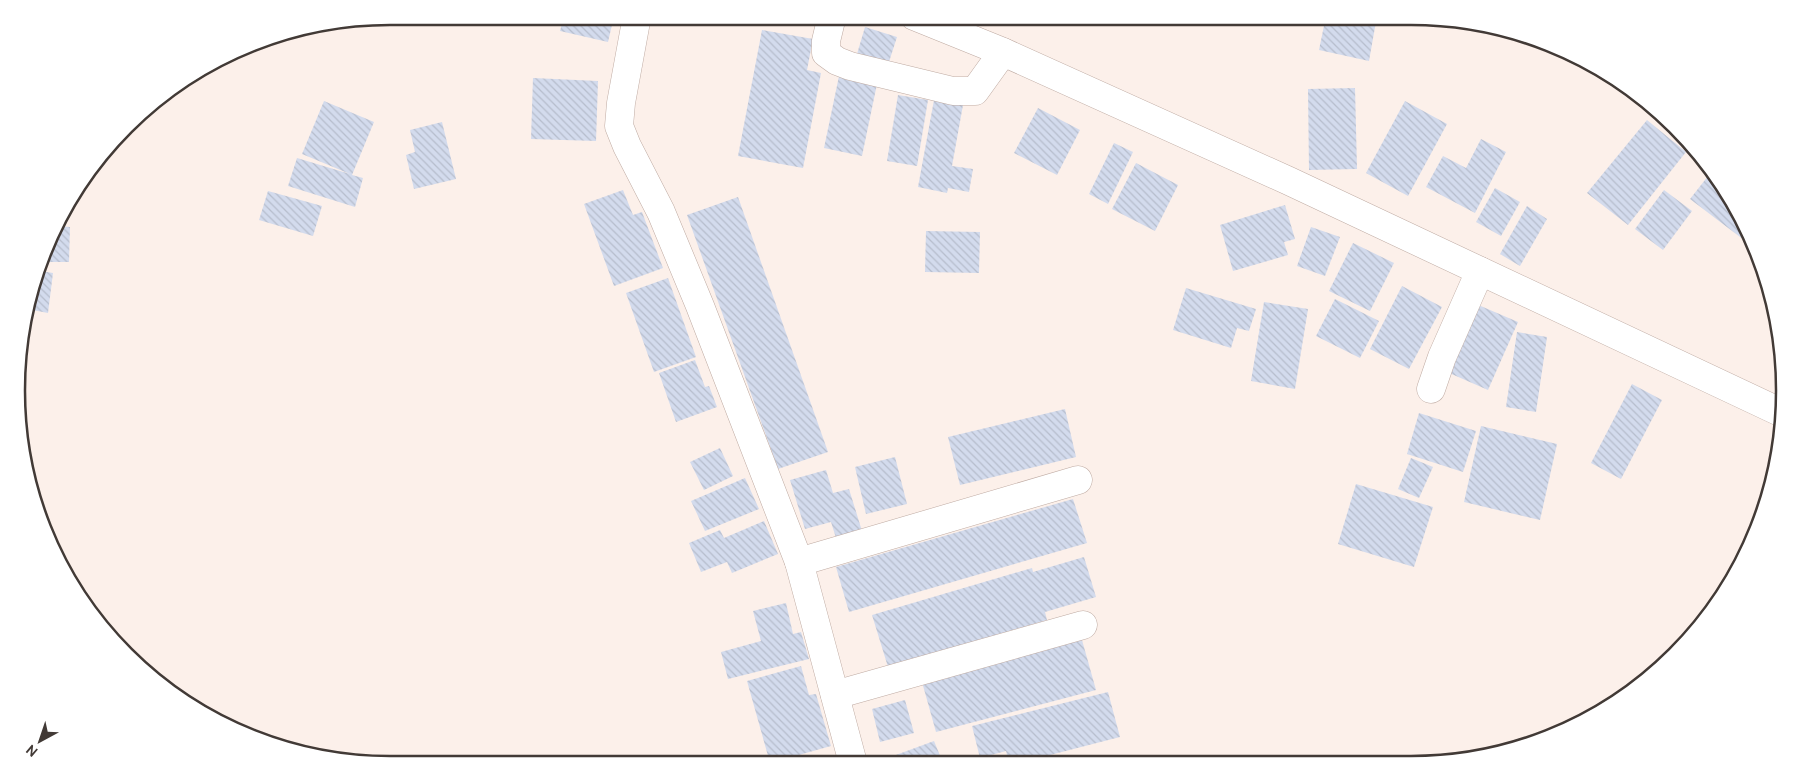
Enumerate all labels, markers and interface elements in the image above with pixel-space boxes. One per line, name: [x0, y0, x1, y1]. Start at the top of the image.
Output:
north arrow: [15, 716, 65, 766]
text: N: [22, 741, 41, 761]

